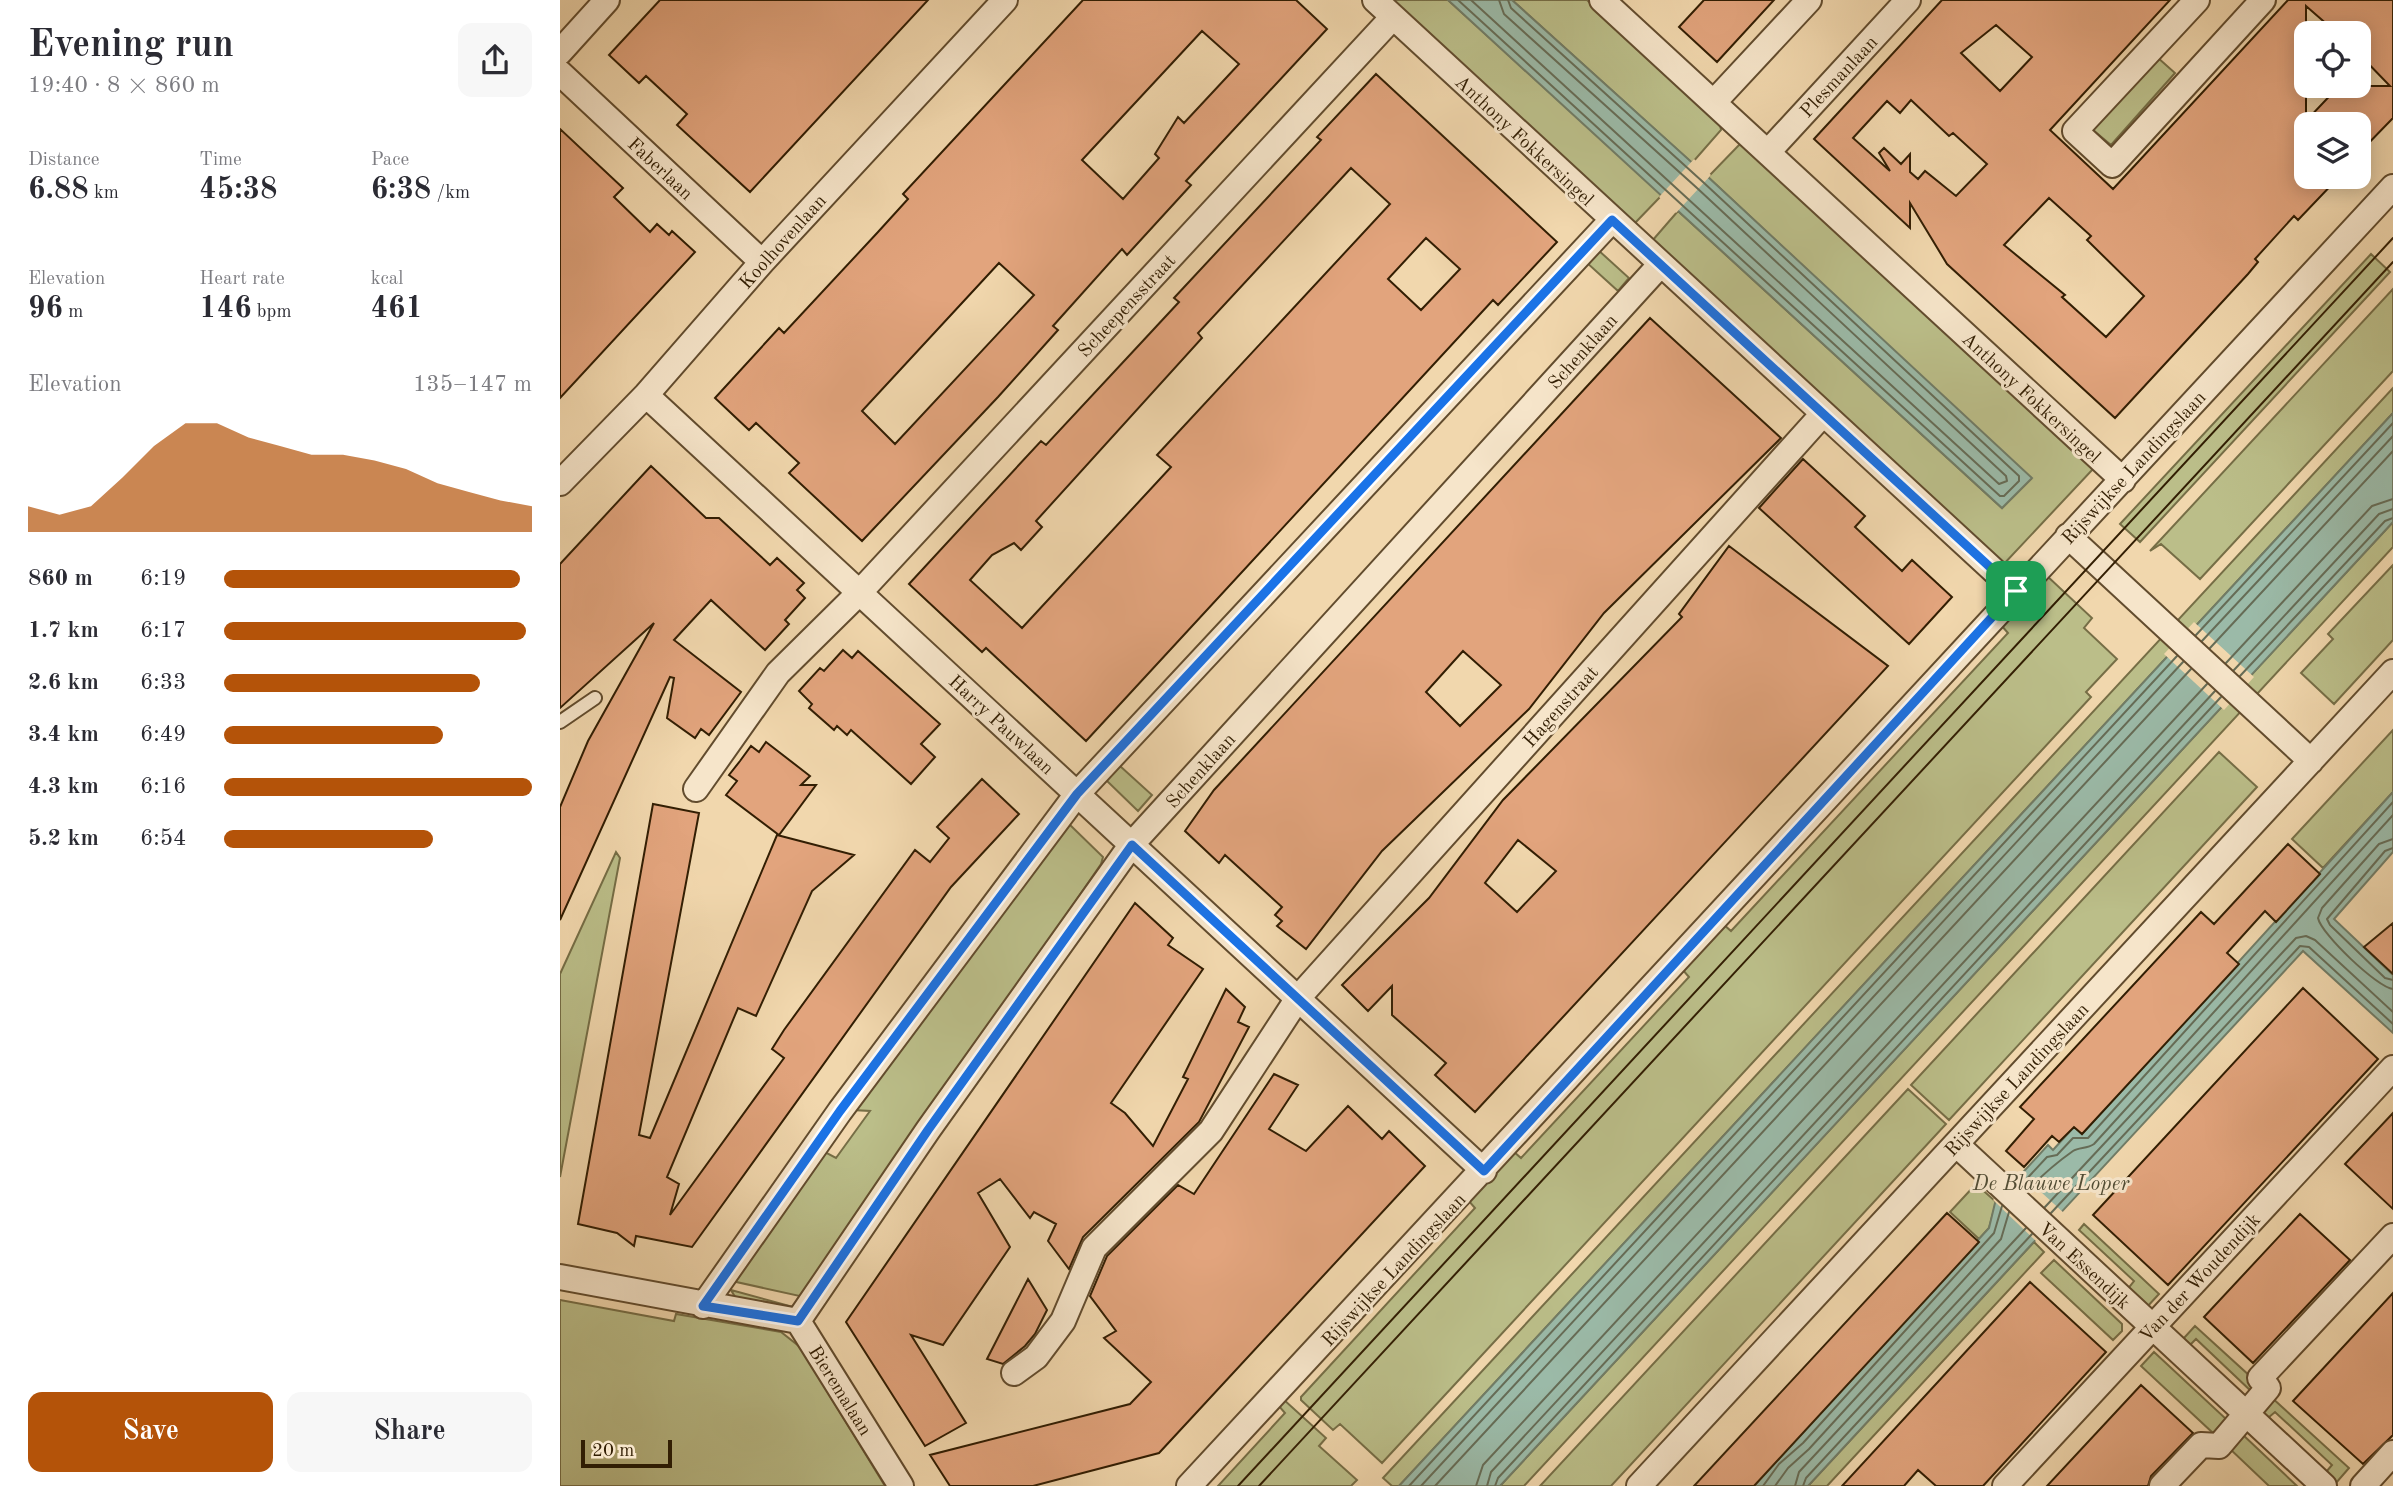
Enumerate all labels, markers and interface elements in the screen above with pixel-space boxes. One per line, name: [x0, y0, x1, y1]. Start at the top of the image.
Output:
map controls: [2294, 21, 2371, 189]
button: locate: [2294, 21, 2371, 98]
button: share: [458, 23, 532, 97]
text: Evening run: [28, 27, 234, 65]
street label: Plesmanlaan: [1797, 33, 1882, 122]
street label: Anthony Fokkersingel: [1450, 73, 1596, 211]
text: 19:40 · 8 × 860 m: [28, 74, 220, 97]
button: layers: [2294, 112, 2371, 189]
street label: Faberlaan: [623, 135, 696, 205]
text: Distance: [28, 151, 100, 170]
text: Time: [199, 151, 242, 170]
text: Pace: [371, 151, 409, 170]
text: 6.88: [28, 175, 89, 205]
text: 45:38: [199, 175, 277, 205]
text: 6:38: [371, 175, 431, 205]
text: km: [89, 184, 119, 203]
text: /km: [431, 184, 470, 203]
street label: Koolhovenlaan: [737, 192, 831, 293]
street label: Scheepensstraat: [1076, 252, 1180, 362]
text: Elevation: [28, 270, 105, 289]
text: Heart rate: [199, 270, 285, 289]
text: kcal: [371, 270, 403, 289]
text: 96: [28, 294, 63, 324]
text: 146: [199, 294, 252, 324]
text: 461: [371, 294, 423, 324]
text: m: [63, 303, 83, 322]
text: bpm: [252, 303, 292, 322]
street label: Schenklaan: [1546, 312, 1622, 394]
street label: Anthony Fokkersingel: [1957, 330, 2103, 468]
text: Elevation: [28, 373, 122, 396]
text: 135–147 m: [413, 373, 532, 396]
street label: Rijswijkse Landingslaan: [2059, 389, 2211, 549]
pin: [1986, 561, 2046, 621]
text: 860 m: [28, 567, 93, 590]
text: 6:19: [140, 567, 186, 590]
icon: arrive: [1997, 572, 2035, 610]
text: 1.7 km: [28, 619, 99, 642]
text: 6:17: [140, 619, 186, 642]
street label: Hagenstraat: [1521, 664, 1603, 752]
text: 2.6 km: [28, 671, 99, 694]
text: 6:33: [140, 671, 186, 694]
street label: Harry Pauwlaan: [944, 673, 1056, 779]
text: 3.4 km: [28, 723, 99, 746]
text: 6:49: [140, 723, 186, 746]
street label: Schenklaan: [1164, 731, 1240, 813]
text: 4.3 km: [28, 775, 99, 798]
text: 6:16: [140, 775, 186, 798]
text: 5.2 km: [28, 827, 99, 850]
text: 6:54: [140, 827, 186, 850]
street label: Rijswijkse Landingslaan: [1942, 1001, 2094, 1161]
water label: De Blauwe Loper: [1972, 1174, 2130, 1195]
street label: Rijswijkse Landingslaan: [1319, 1191, 1471, 1351]
street label: Van der Woudendijk: [2137, 1211, 2265, 1347]
street label: Van Essendijk: [2034, 1220, 2133, 1314]
street label: Bieremalaan: [804, 1343, 874, 1440]
button: Save: [28, 1392, 273, 1472]
button: Share: [287, 1392, 532, 1472]
scale bar: [581, 1437, 672, 1469]
text: 20 m: [592, 1442, 634, 1461]

